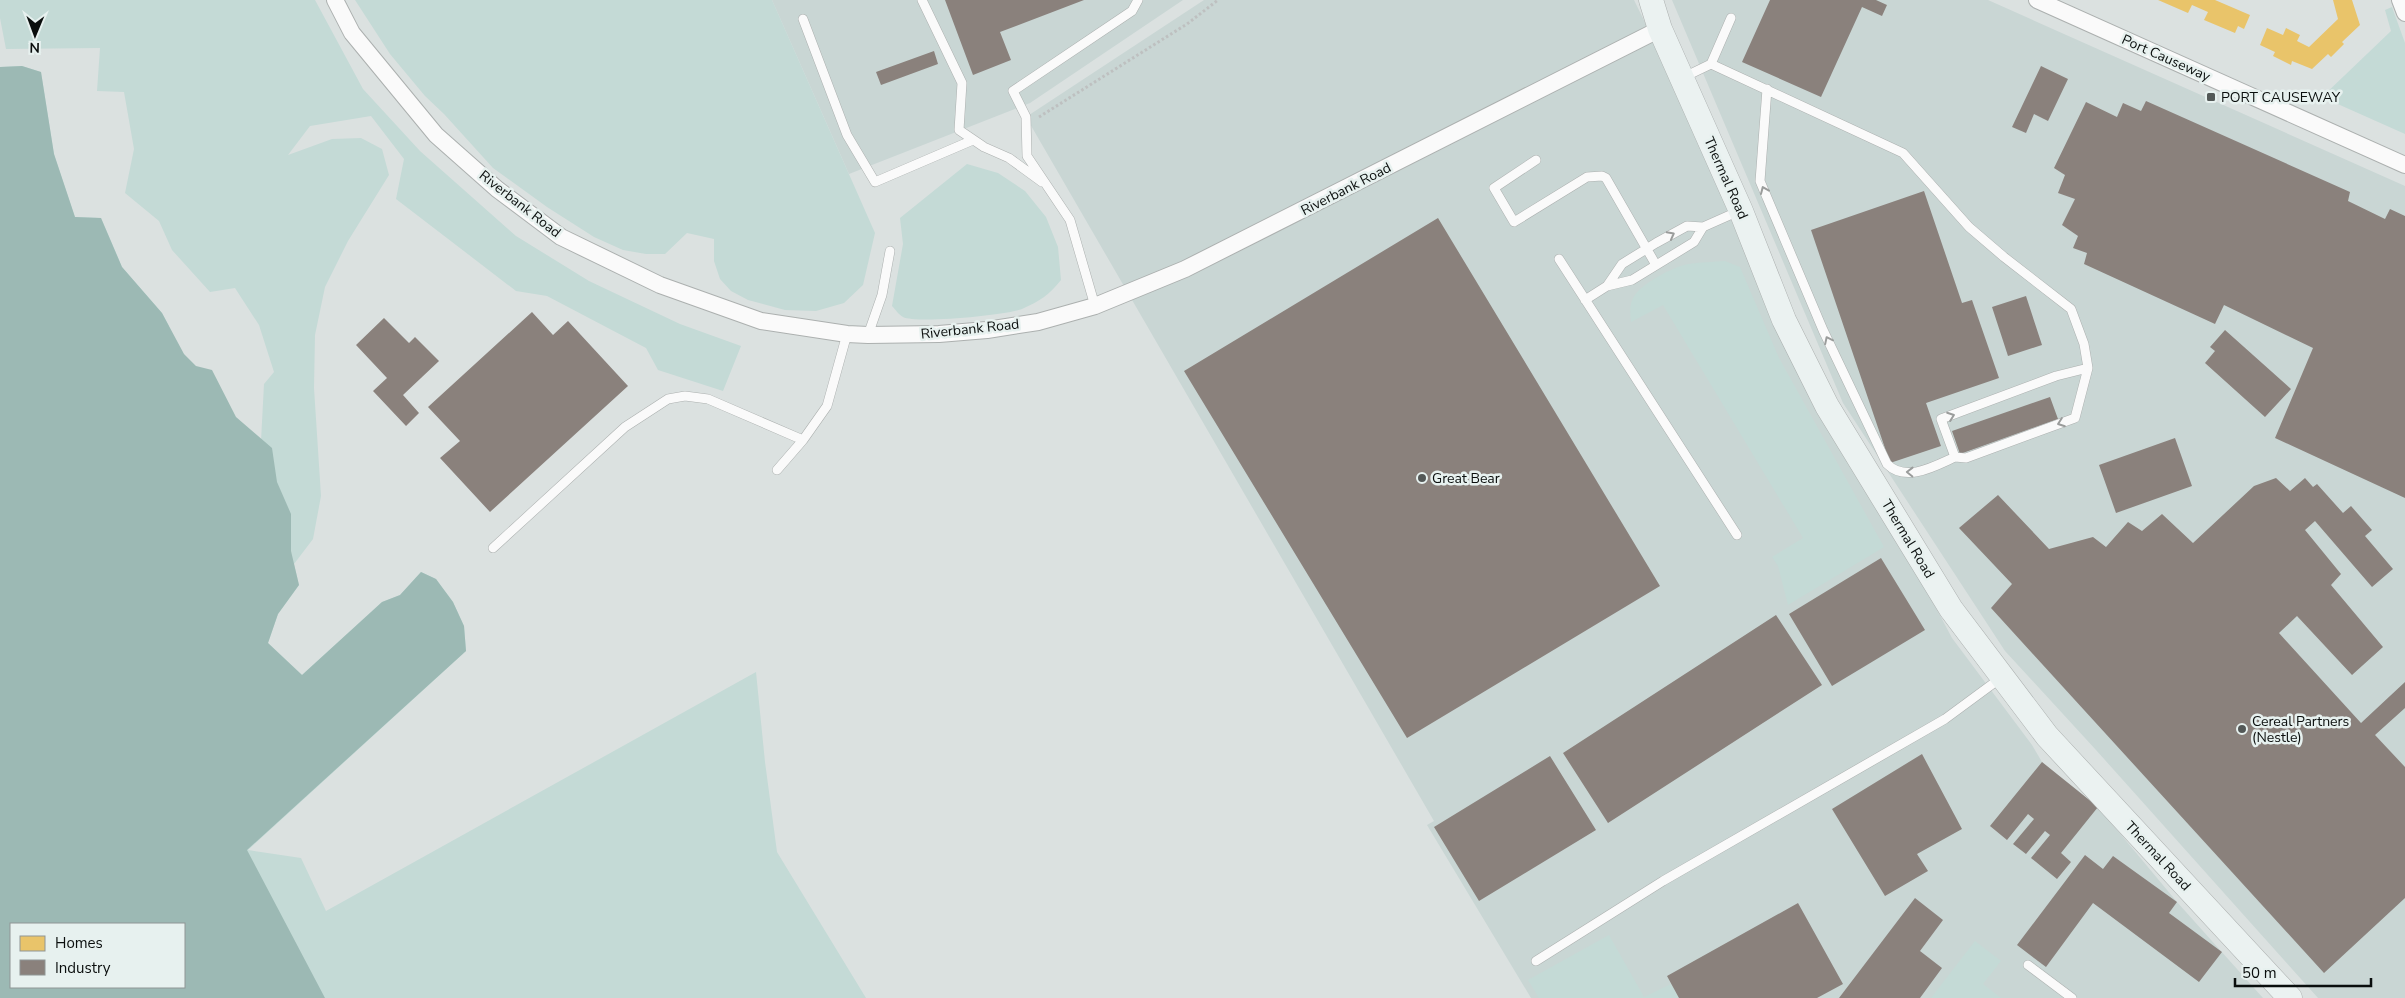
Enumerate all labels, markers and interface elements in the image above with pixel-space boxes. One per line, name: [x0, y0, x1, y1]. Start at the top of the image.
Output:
north arrow: [10, 10, 60, 60]
street label: Port Causeway: [2119, 30, 2214, 86]
text: N: [29, 38, 40, 57]
place label: PORT CAUSEWAY: [2221, 88, 2341, 107]
marker: PORT CAUSEWAY: [2205, 91, 2217, 103]
street label: Thermal Road: [1699, 134, 1753, 222]
street label: Riverbank Road: [1298, 158, 1394, 220]
street label: Riverbank Road: [475, 166, 565, 242]
one-way arrow: [1760, 186, 1770, 195]
one-way arrow: [1666, 231, 1675, 241]
street label: Riverbank Road: [920, 314, 1020, 344]
one-way arrow: [1823, 336, 1834, 345]
one-way arrow: [1946, 412, 1954, 422]
one-way arrow: [2058, 417, 2066, 427]
one-way arrow: [1905, 467, 1913, 477]
place label: Great Bear: [1432, 469, 1500, 488]
marker: Great Bear: [1416, 472, 1428, 484]
street label: Thermal Road: [1877, 496, 1939, 582]
place label: Cereal Partners (Nestle): [2252, 712, 2349, 747]
marker: Cereal Partners (Nestle): [2236, 723, 2248, 735]
street label: Thermal Road: [2121, 817, 2195, 895]
legend: [10, 923, 185, 988]
text: Homes: [55, 933, 103, 953]
scale bar: [2235, 956, 2371, 988]
text: Industry: [55, 958, 111, 978]
text: 50 m: [2242, 963, 2277, 983]

